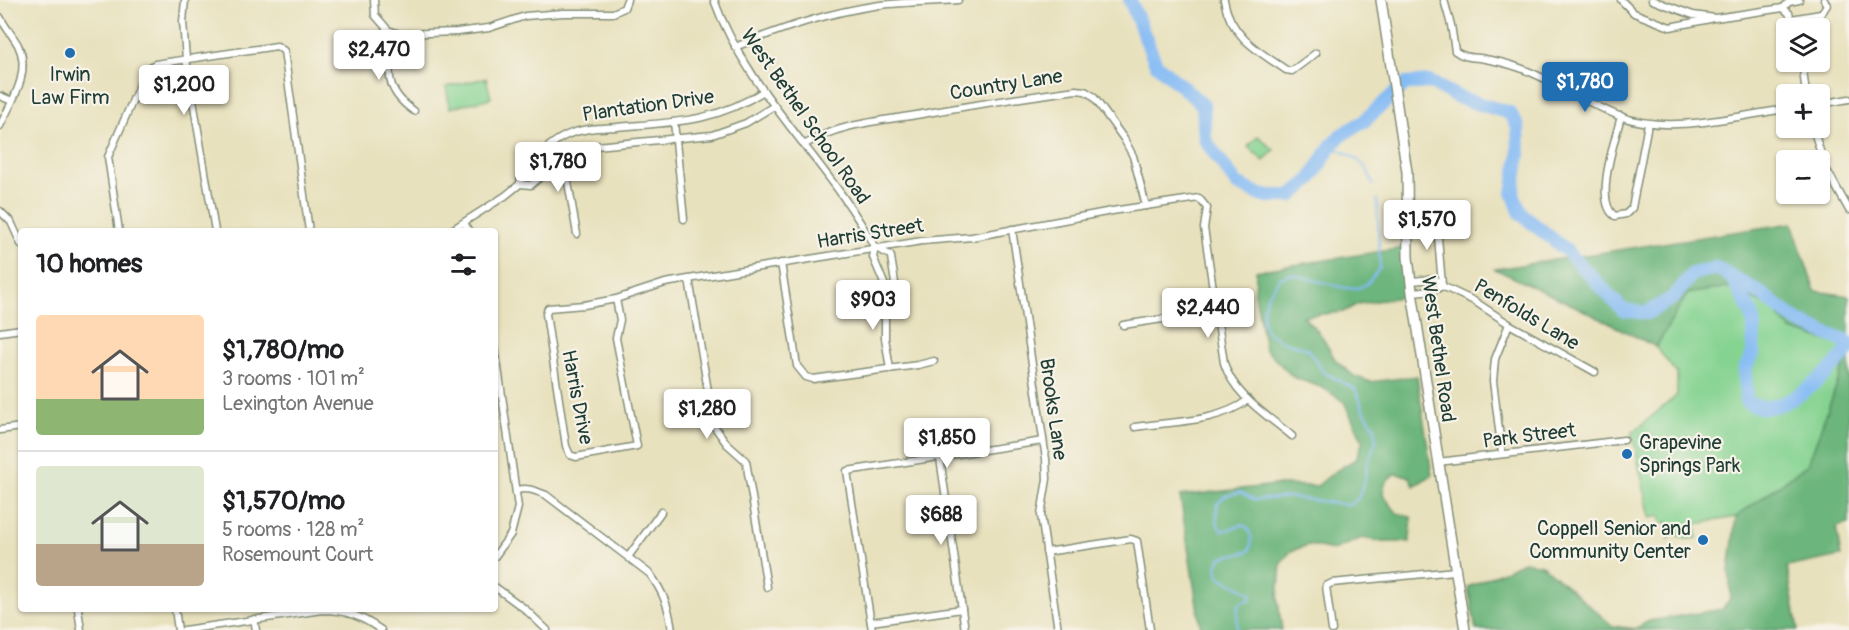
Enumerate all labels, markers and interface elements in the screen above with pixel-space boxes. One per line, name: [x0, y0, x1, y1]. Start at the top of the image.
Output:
map controls: [1776, 18, 1830, 204]
button: layers: [1776, 18, 1830, 72]
street label: West Bethel School Road: [735, 23, 876, 209]
pin: $2,470: [330, 30, 428, 81]
text: $2,470: [348, 37, 410, 62]
marker: Irwin Law Firm: [63, 46, 77, 60]
place label: Irwin Law Firm: [31, 62, 109, 110]
pin: $1,780: [1536, 62, 1634, 113]
street label: Country Lane: [948, 63, 1064, 106]
pin: $1,200: [135, 65, 233, 116]
text: $1,780: [1556, 69, 1614, 94]
text: $1,200: [153, 72, 215, 97]
street label: Plantation Drive: [581, 84, 716, 127]
button: +: [1776, 84, 1830, 138]
pin: $1,780: [509, 142, 607, 193]
text: $1,780: [529, 149, 587, 174]
button: −: [1776, 150, 1830, 204]
pin: $1,570: [1378, 200, 1476, 251]
text: $1,570: [1398, 207, 1456, 232]
street label: Harris Street: [815, 213, 926, 254]
text: 10 homes: [36, 248, 142, 280]
icon: filters: [447, 248, 480, 281]
street label: Penfolds Lane: [1470, 273, 1584, 356]
street label: West Bethel Road: [1416, 274, 1461, 424]
pin: $903: [837, 280, 909, 331]
text: $903: [850, 287, 896, 312]
pin: $2,440: [1159, 288, 1257, 339]
text: $2,440: [1176, 295, 1240, 320]
text: $1,780/mo: [222, 334, 344, 366]
icon: home: [84, 339, 156, 411]
street label: Harris Drive: [556, 348, 599, 447]
street label: Brooks Lane: [1034, 357, 1073, 462]
text: 3 rooms · 101 m²: [222, 366, 365, 391]
pin: $1,280: [658, 389, 756, 440]
text: Lexington Avenue: [222, 391, 374, 416]
text: $1,280: [678, 396, 736, 421]
street label: Park Street: [1481, 417, 1578, 454]
pin: $1,850: [898, 418, 996, 469]
text: $1,850: [918, 425, 976, 450]
place label: Grapevine Springs Park: [1639, 430, 1741, 478]
marker: Grapevine Springs Park: [1620, 447, 1634, 461]
text: $1,570/mo: [222, 485, 345, 517]
icon: home: [84, 490, 156, 562]
pin: $688: [905, 495, 977, 546]
text: $688: [920, 502, 962, 527]
place label: Coppell Senior and Community Center: [1529, 516, 1691, 564]
text: 5 rooms · 128 m²: [222, 517, 364, 542]
marker: Coppell Senior and Community Center: [1696, 533, 1710, 547]
text: Rosemount Court: [222, 542, 373, 567]

